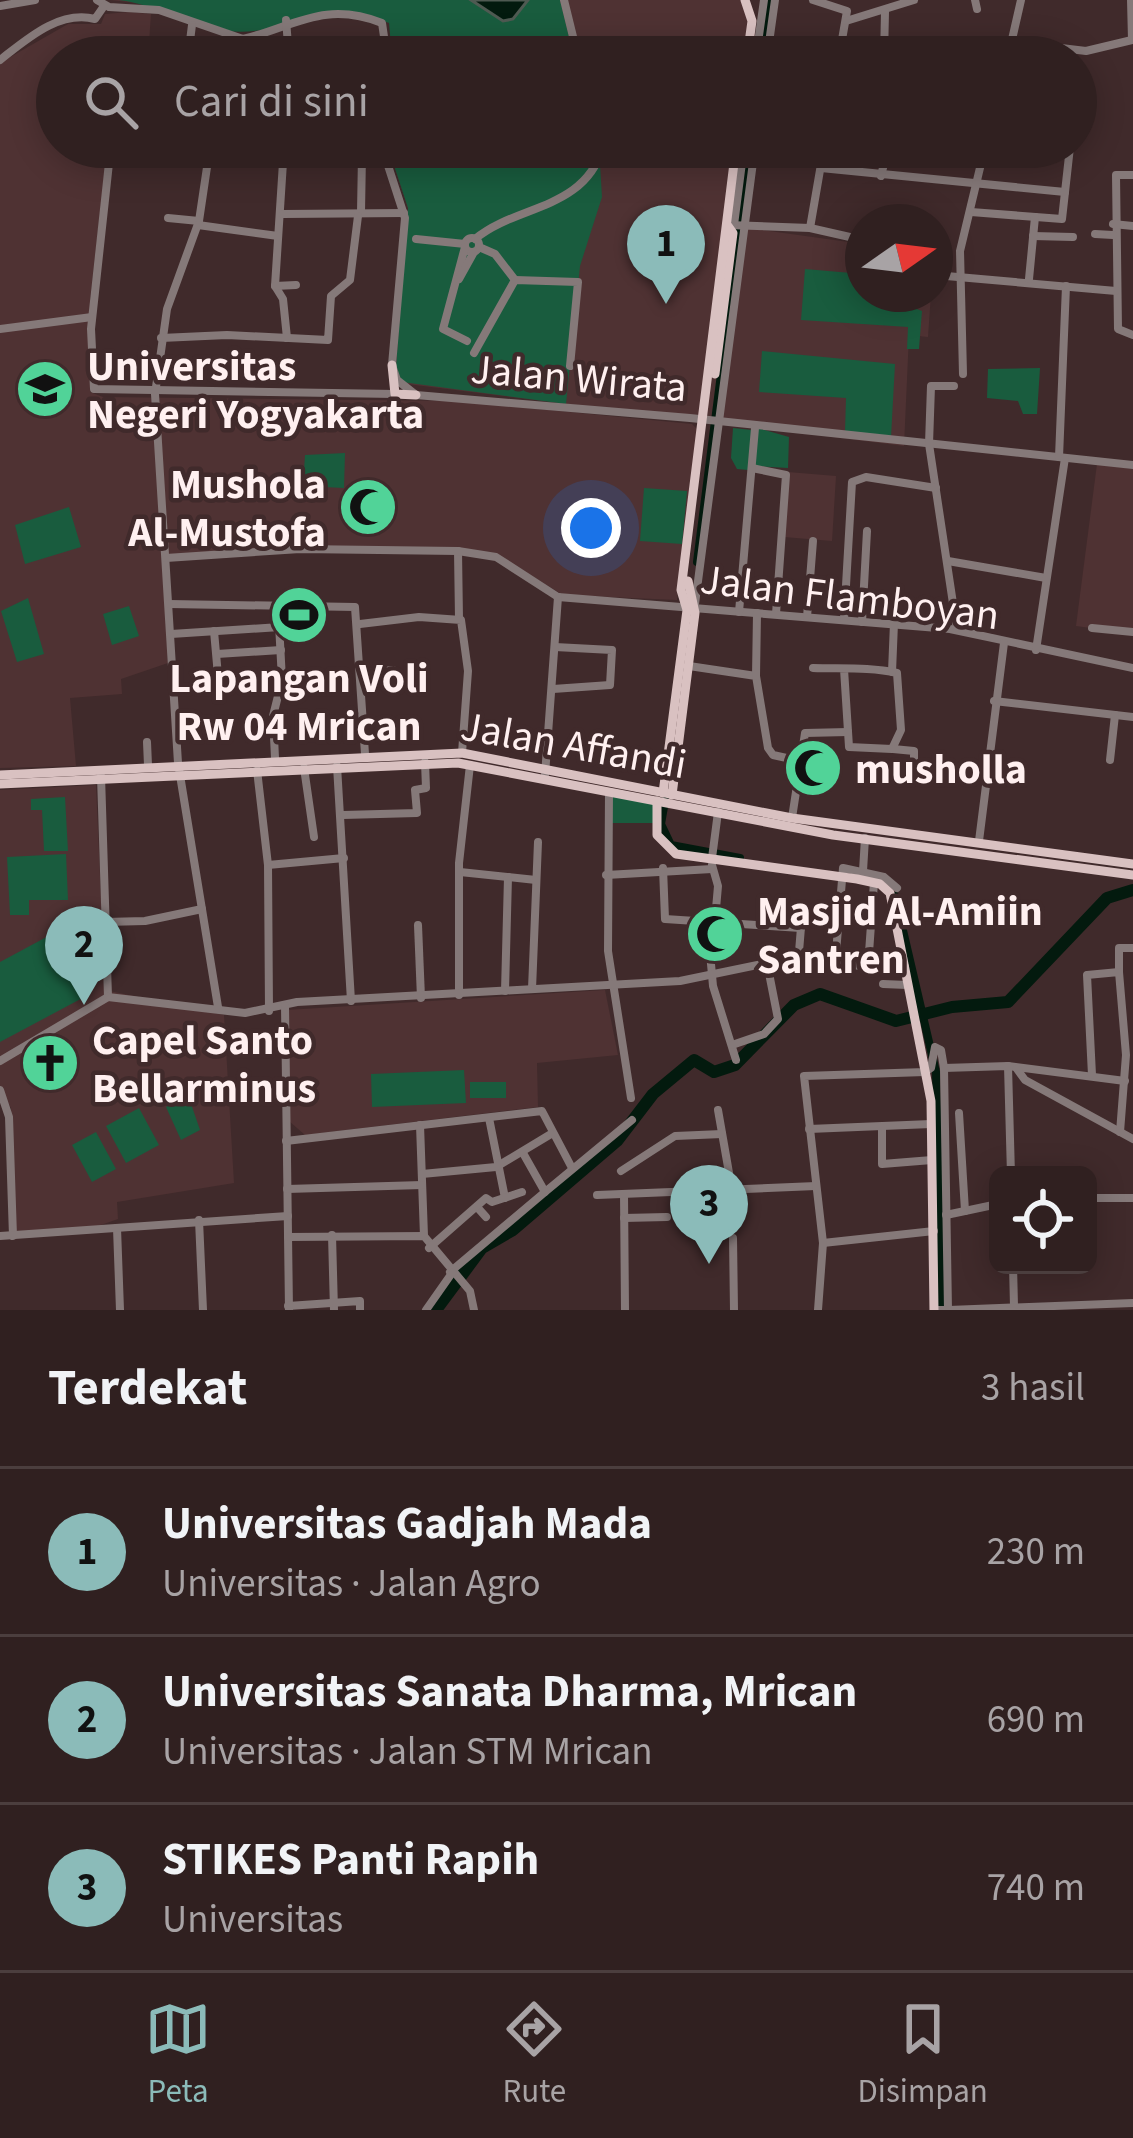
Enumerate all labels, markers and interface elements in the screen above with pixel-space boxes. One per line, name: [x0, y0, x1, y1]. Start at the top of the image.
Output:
search box: [36, 36, 1097, 168]
icon: search: [78, 69, 144, 135]
text: Cari di sini: [174, 70, 369, 134]
north arrow: [845, 204, 953, 312]
pin: 1: [627, 205, 705, 304]
place label: Universitas Negeri Yogyakarta: [87, 337, 424, 445]
street label: Jalan Wirata: [468, 340, 689, 418]
school or university icon: Universitas Negeri Yogyakarta: [14, 358, 76, 420]
place label: Mushola Al-Mustofa: [127, 455, 326, 563]
mosque icon: Mushola Al-Mustofa: [337, 476, 399, 538]
your location: [561, 498, 621, 558]
street label: Jalan Flamboyan: [697, 550, 1003, 646]
sports icon: Lapangan Voli Rw 04 Mrican: [268, 584, 330, 646]
place label: Lapangan Voli Rw 04 Mrican: [169, 649, 429, 757]
street label: Jalan Affandi: [456, 697, 691, 795]
mosque icon: musholla: [782, 737, 844, 799]
place label: musholla: [855, 740, 1027, 800]
place label: Masjid Al-Amiin Santren: [757, 882, 1043, 990]
mosque icon: Masjid Al-Amiin Santren: [684, 903, 746, 965]
pin: 2: [45, 906, 123, 1005]
place label: Capel Santo Bellarminus: [92, 1011, 316, 1119]
church icon: Capel Santo Bellarminus: [19, 1032, 81, 1094]
pin: 3: [670, 1165, 748, 1264]
map controls: [989, 1166, 1097, 1274]
button: locate: [989, 1166, 1097, 1274]
text: Terdekat: [48, 1352, 247, 1424]
text: 3 hasil: [981, 1360, 1085, 1416]
text: Universitas Gadjah Mada: [162, 1492, 652, 1556]
text: 1: [77, 1524, 97, 1580]
text: 230 m: [987, 1524, 1085, 1580]
text: Universitas · Jalan Agro: [162, 1556, 541, 1612]
text: Universitas Sanata Dharma, Mrican: [162, 1660, 857, 1724]
text: 2: [77, 1692, 97, 1748]
text: 690 m: [987, 1692, 1085, 1748]
text: Universitas · Jalan STM Mrican: [162, 1724, 653, 1780]
text: STIKES Panti Rapih: [162, 1828, 539, 1892]
text: 3: [77, 1860, 97, 1916]
text: 740 m: [987, 1860, 1085, 1916]
text: Universitas: [162, 1892, 343, 1948]
tab: Peta: [145, 1996, 211, 2115]
tab: Rute: [501, 1996, 567, 2115]
tab: Disimpan: [858, 1996, 988, 2115]

